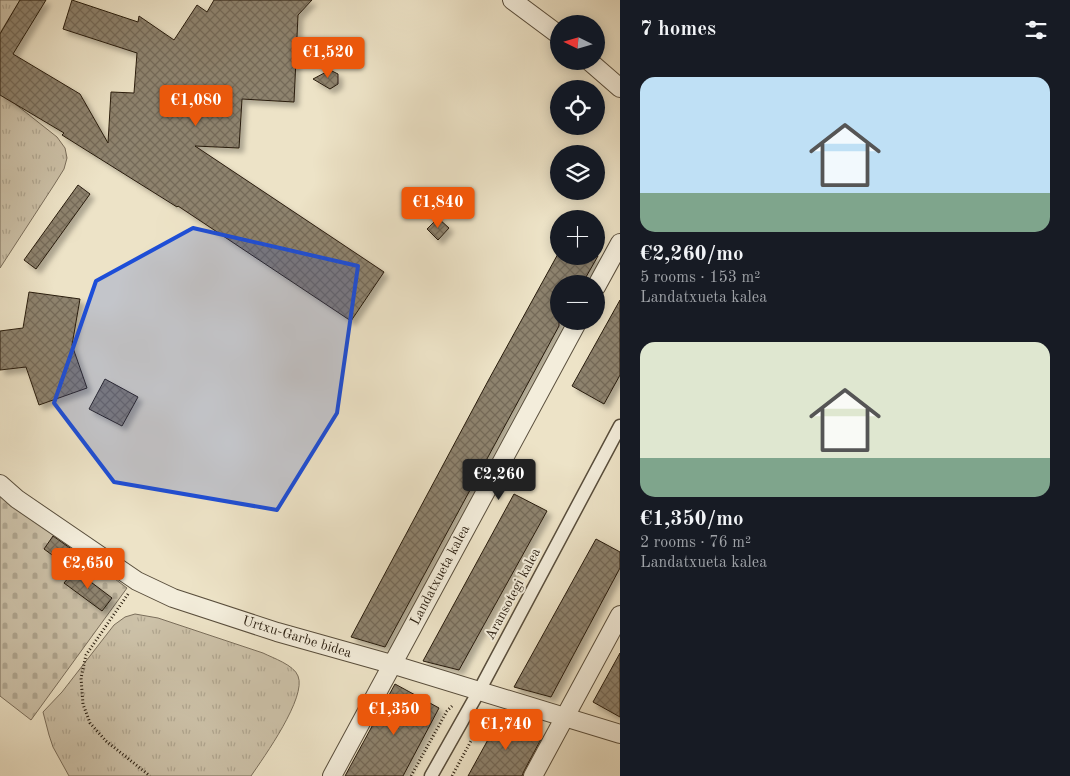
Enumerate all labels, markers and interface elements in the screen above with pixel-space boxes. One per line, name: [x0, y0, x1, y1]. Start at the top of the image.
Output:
north arrow: [550, 15, 605, 70]
map controls: [550, 15, 605, 330]
icon: filters: [1022, 16, 1050, 44]
text: 7 homes: [640, 19, 716, 40]
pin: €1,520: [287, 36, 369, 79]
text: €1,520: [303, 45, 353, 61]
button: locate: [550, 80, 605, 135]
pin: €1,080: [155, 84, 237, 127]
text: €1,080: [171, 93, 221, 109]
icon: home: [800, 110, 890, 200]
button: layers: [550, 145, 605, 200]
pin: €1,840: [397, 186, 479, 229]
text: €1,840: [413, 195, 463, 211]
button: +: [550, 210, 605, 265]
text: €2,260/mo: [640, 244, 744, 265]
text: 5 rooms · 153 m²: [640, 270, 760, 286]
button: −: [550, 275, 605, 330]
text: Landatxueta kalea: [640, 290, 767, 306]
icon: home: [800, 375, 890, 465]
pin: €2,260: [458, 458, 540, 501]
text: €2,260: [474, 467, 524, 483]
text: €1,350/mo: [640, 509, 744, 530]
street label: Landatxueta kalea: [408, 523, 472, 627]
text: 2 rooms · 76 m²: [640, 535, 751, 551]
street label: Aransotegi kalea: [483, 546, 543, 642]
pin: €2,650: [47, 548, 129, 590]
text: Landatxueta kalea: [640, 555, 767, 571]
text: €2,650: [63, 556, 113, 572]
street label: Urtxu-Garbe bidea: [241, 614, 353, 660]
pin: €1,350: [353, 694, 435, 736]
text: €1,350: [369, 702, 419, 718]
pin: €1,740: [465, 708, 547, 751]
text: €1,740: [481, 717, 531, 733]

